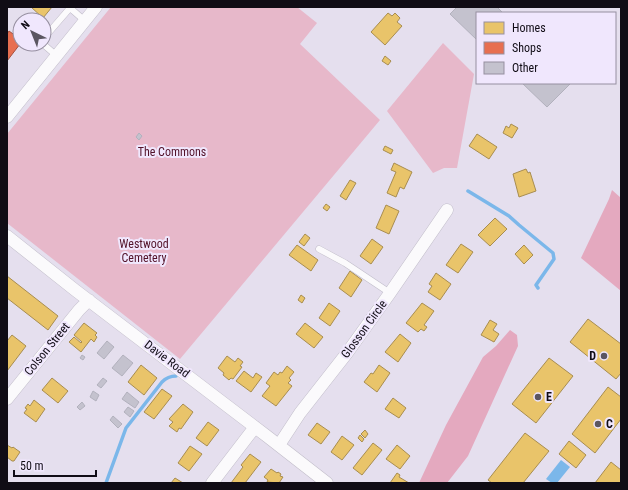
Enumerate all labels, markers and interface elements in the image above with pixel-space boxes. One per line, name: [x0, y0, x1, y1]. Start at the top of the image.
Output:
north arrow: [12, 12, 52, 52]
legend: [476, 12, 616, 84]
text: N: [19, 18, 33, 32]
text: Homes: [512, 21, 546, 35]
text: Shops: [512, 41, 541, 55]
text: Other: [512, 61, 538, 75]
park label: The Commons: [138, 145, 206, 159]
park label: Westwood Cemetery: [119, 237, 169, 265]
street label: Glosson Circle: [338, 297, 390, 361]
street label: Colson Street: [21, 319, 73, 378]
street label: Davie Road: [142, 337, 192, 381]
place label: D: [589, 349, 596, 363]
marker: D: [599, 351, 609, 361]
place label: E: [546, 390, 552, 404]
marker: E: [533, 392, 543, 402]
place label: C: [606, 417, 613, 431]
marker: C: [593, 419, 603, 429]
scale bar: [14, 452, 96, 478]
text: 50 m: [20, 459, 44, 473]

